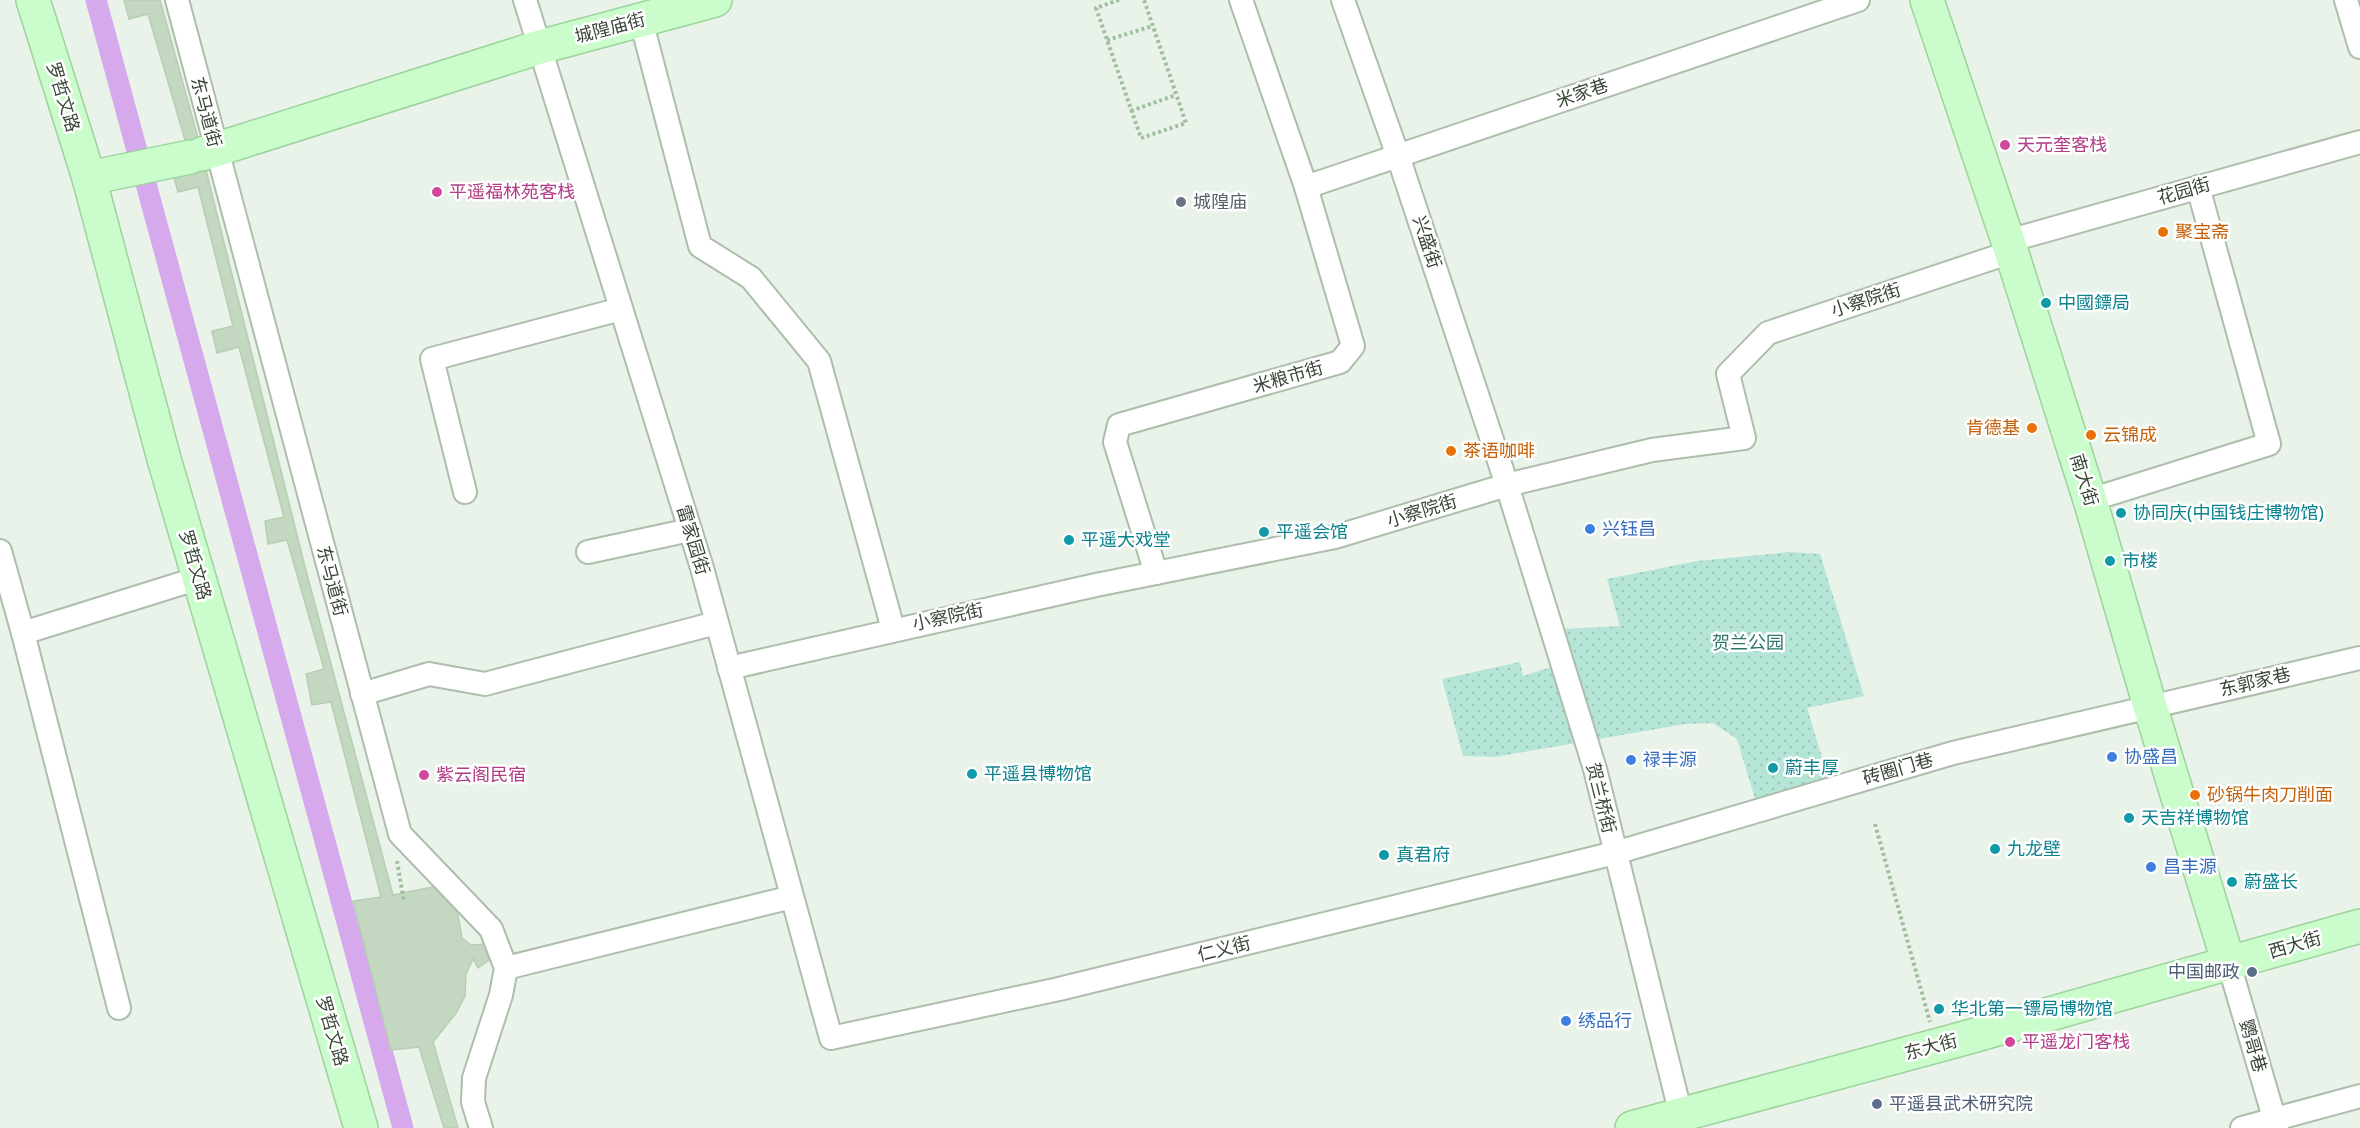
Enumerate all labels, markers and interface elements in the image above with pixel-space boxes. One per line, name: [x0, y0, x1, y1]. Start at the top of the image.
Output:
street label: 城隍庙街: [572, 6, 648, 48]
street label: 罗哲文路: [42, 59, 86, 135]
street label: 米家巷: [1552, 72, 1611, 112]
street label: 东马道街: [186, 74, 228, 150]
place label: 天元奎客栈: [2017, 132, 2107, 156]
marker: 天元奎客栈: [1998, 138, 2012, 152]
street label: 花园街: [2154, 171, 2213, 209]
place label: 平遥福林苑客栈: [449, 179, 575, 203]
marker: 平遥福林苑客栈: [430, 185, 444, 199]
place label: 城隍庙: [1193, 189, 1247, 213]
marker: 城隍庙: [1174, 195, 1188, 209]
street label: 兴盛街: [1408, 212, 1448, 271]
place label: 聚宝斋: [2175, 219, 2229, 243]
marker: 聚宝斋: [2156, 225, 2170, 239]
street label: 小察院街: [1828, 277, 1904, 322]
place label: 中國鏢局: [2058, 290, 2130, 314]
marker: 中國鏢局: [2039, 296, 2053, 310]
street label: 米粮市街: [1250, 355, 1326, 397]
place label: 肯德基: [1966, 415, 2020, 439]
marker: 肯德基: [2025, 421, 2039, 435]
place label: 云锦成: [2103, 422, 2157, 446]
marker: 云锦成: [2084, 428, 2098, 442]
place label: 茶语咖啡: [1463, 438, 1535, 462]
marker: 茶语咖啡: [1444, 444, 1458, 458]
street label: 南大街: [2066, 450, 2104, 509]
street label: 小察院街: [1384, 488, 1460, 532]
place label: 协同庆(中国钱庄博物馆): [2133, 500, 2324, 524]
street label: 雷家园街: [672, 502, 716, 578]
marker: 协同庆(中国钱庄博物馆): [2114, 506, 2128, 520]
place label: 兴钰昌: [1602, 516, 1656, 540]
place label: 平遥会馆: [1276, 519, 1348, 543]
marker: 兴钰昌: [1583, 522, 1597, 536]
marker: 平遥会馆: [1257, 525, 1271, 539]
street label: 罗哲文路: [175, 527, 217, 603]
place label: 平遥大戏堂: [1081, 527, 1171, 551]
marker: 平遥大戏堂: [1062, 533, 1076, 547]
street label: 东马道街: [312, 543, 354, 619]
place label: 市楼: [2122, 548, 2158, 572]
marker: 市楼: [2103, 554, 2117, 568]
street label: 小察院街: [910, 597, 986, 635]
park label: 贺兰公园: [1712, 630, 1784, 654]
street label: 东郭家巷: [2217, 661, 2293, 701]
place label: 协盛昌: [2124, 744, 2178, 768]
place label: 禄丰源: [1643, 747, 1697, 771]
street label: 砖圈门巷: [1860, 747, 1936, 789]
marker: 协盛昌: [2105, 750, 2119, 764]
marker: 禄丰源: [1624, 753, 1638, 767]
place label: 蔚丰厚: [1785, 755, 1839, 779]
street label: 贺兰桥街: [1582, 760, 1622, 836]
place label: 平遥县博物馆: [984, 761, 1092, 785]
marker: 蔚丰厚: [1766, 761, 1780, 775]
place label: 紫云阁民宿: [436, 762, 526, 786]
marker: 平遥县博物馆: [965, 767, 979, 781]
marker: 紫云阁民宿: [417, 768, 431, 782]
place label: 砂锅牛肉刀削面: [2207, 782, 2333, 806]
marker: 砂锅牛肉刀削面: [2188, 788, 2202, 802]
place label: 天吉祥博物馆: [2141, 805, 2249, 829]
marker: 天吉祥博物馆: [2122, 811, 2136, 825]
place label: 九龙壁: [2007, 836, 2061, 860]
place label: 真君府: [1396, 842, 1450, 866]
marker: 九龙壁: [1988, 842, 2002, 856]
marker: 真君府: [1377, 848, 1391, 862]
place label: 昌丰源: [2163, 854, 2217, 878]
marker: 昌丰源: [2144, 860, 2158, 874]
place label: 蔚盛长: [2244, 869, 2298, 893]
marker: 蔚盛长: [2225, 875, 2239, 889]
street label: 西大街: [2265, 925, 2324, 963]
street label: 仁义街: [1195, 930, 1253, 966]
place label: 中国邮政: [2168, 959, 2240, 983]
marker: 中国邮政: [2245, 965, 2259, 979]
street label: 罗哲文路: [312, 993, 354, 1069]
place label: 华北第一镖局博物馆: [1951, 996, 2113, 1020]
marker: 华北第一镖局博物馆: [1932, 1002, 1946, 1016]
place label: 绣品行: [1578, 1008, 1632, 1032]
marker: 绣品行: [1559, 1014, 1573, 1028]
street label: 鹦哥巷: [2235, 1016, 2273, 1075]
street label: 东大街: [1902, 1027, 1960, 1065]
place label: 平遥龙门客栈: [2022, 1029, 2130, 1053]
marker: 平遥龙门客栈: [2003, 1035, 2017, 1049]
place label: 平遥县武术研究院: [1889, 1091, 2033, 1115]
marker: 平遥县武术研究院: [1870, 1097, 1884, 1111]

